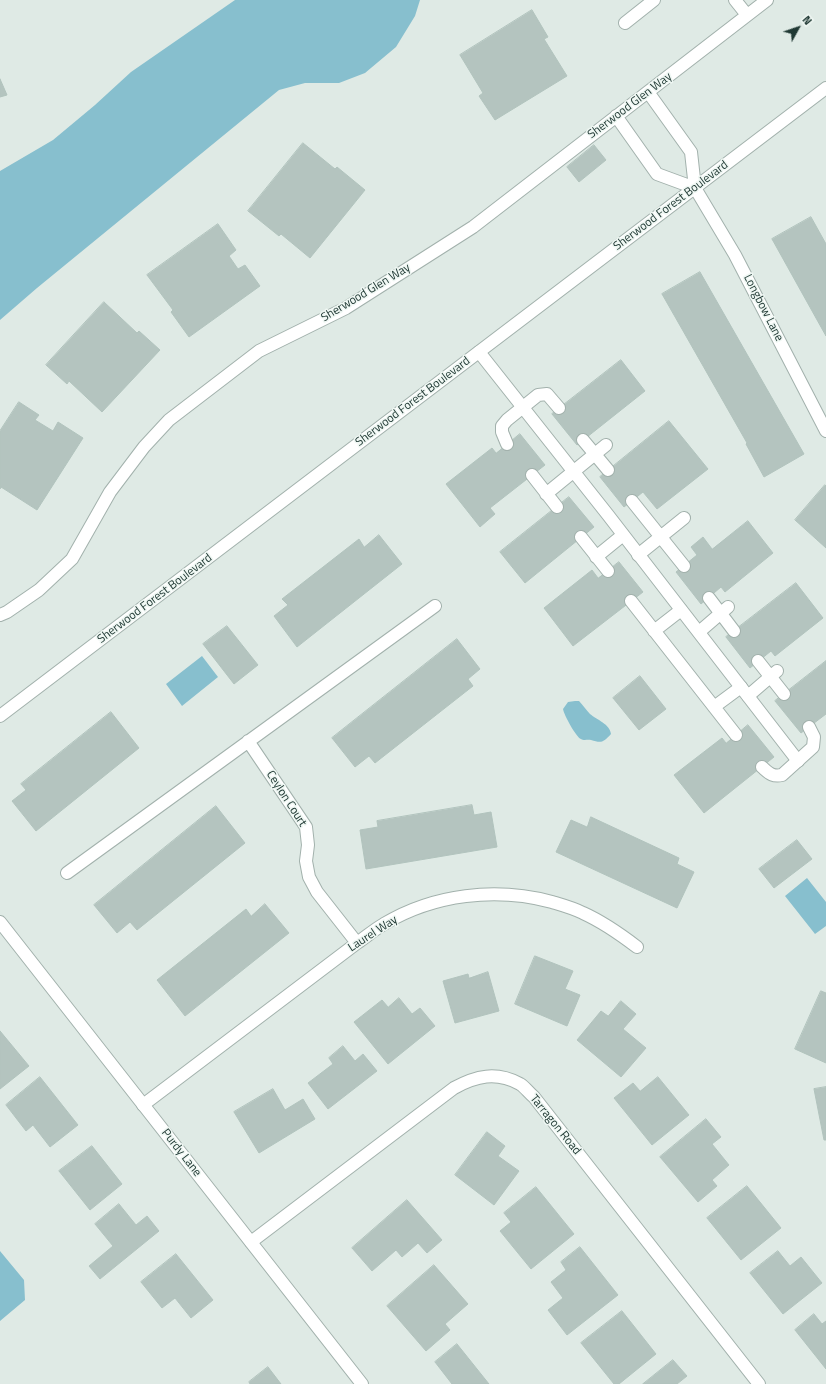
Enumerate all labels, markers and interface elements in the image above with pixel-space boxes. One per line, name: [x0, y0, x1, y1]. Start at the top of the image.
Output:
north arrow: [778, 8, 818, 48]
text: N: [799, 12, 816, 28]
street label: Sherwood Glen Way: [585, 70, 675, 142]
street label: Sherwood Forest Boulevard: [611, 158, 731, 254]
street label: Sherwood Glen Way: [319, 261, 413, 325]
street label: Longbow Lane: [740, 272, 786, 344]
street label: Sherwood Forest Boulevard: [353, 354, 473, 450]
street label: Sherwood Forest Boulevard: [95, 551, 215, 647]
street label: Ceylon Court: [263, 768, 309, 830]
street label: Laurel Way: [346, 913, 400, 955]
street label: Tarragon Road: [526, 1092, 584, 1158]
street label: Purdy Lane: [158, 1126, 204, 1180]

